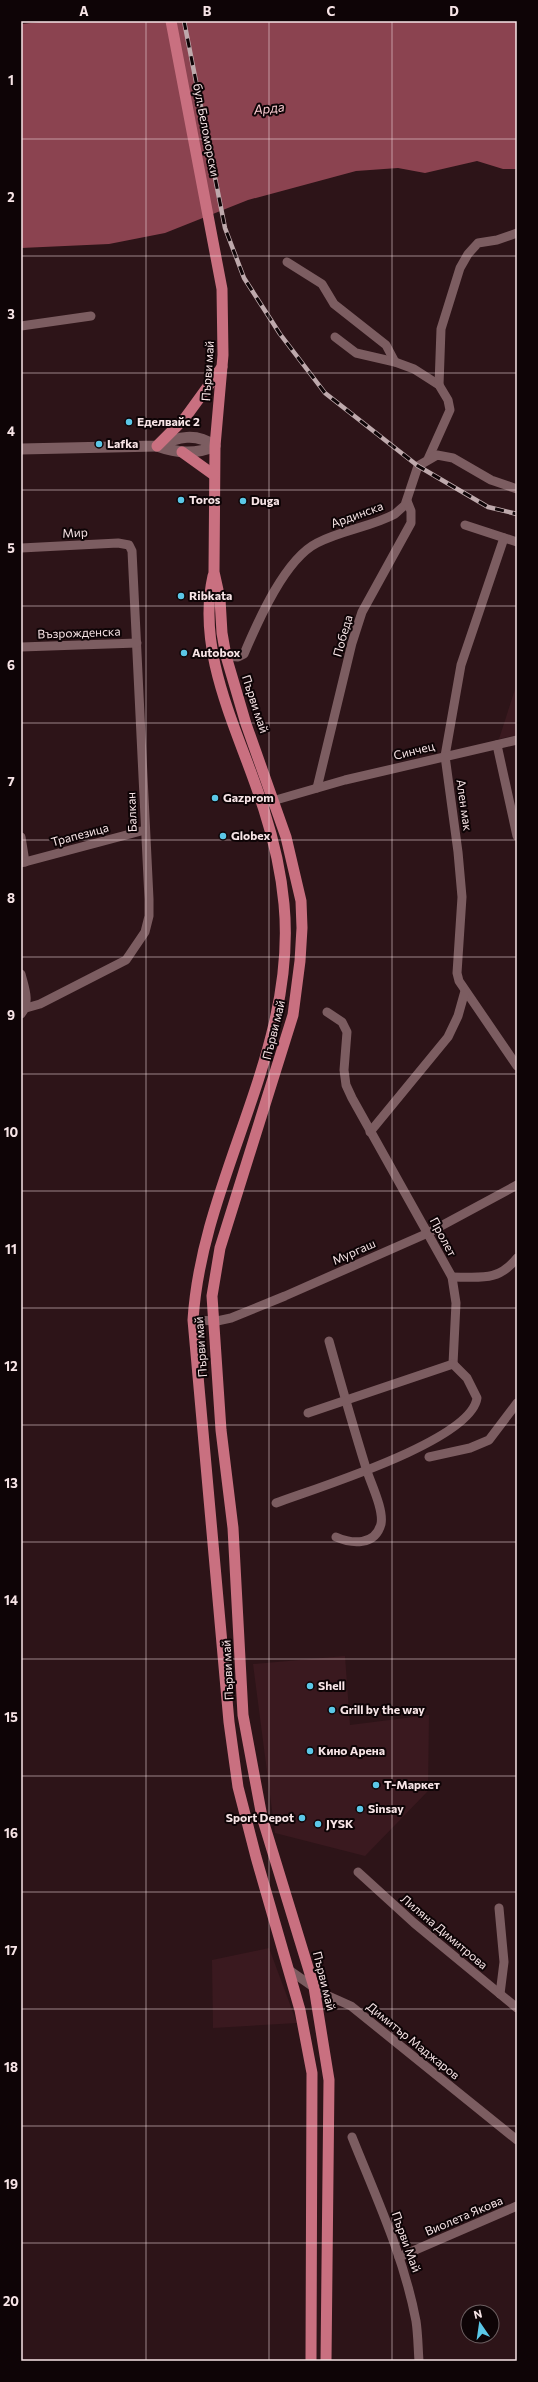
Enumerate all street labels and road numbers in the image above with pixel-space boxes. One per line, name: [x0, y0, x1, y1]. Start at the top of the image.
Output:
street label: бул. Беломорски: [191, 82, 223, 178]
street label: Първи май: [198, 340, 216, 402]
street label: Ардинска: [329, 498, 385, 530]
street label: Мир: [62, 524, 88, 540]
street label: Победа: [329, 613, 355, 658]
street label: Възрожденска: [37, 624, 121, 640]
street label: Първи май: [240, 673, 272, 735]
street label: Синчец: [392, 738, 436, 762]
street label: Ален мак: [454, 778, 476, 832]
street label: Балкан: [123, 792, 139, 832]
street label: Трапезица: [49, 820, 110, 848]
street label: Първи май: [259, 999, 287, 1061]
street label: Пролет: [428, 1215, 460, 1259]
street label: Мургаш: [330, 1235, 377, 1267]
street label: Първи май: [191, 1316, 209, 1378]
street label: Първи май: [218, 1639, 236, 1701]
street label: Лиляна Димитрова: [399, 1891, 491, 1972]
street label: Първи май: [311, 1950, 339, 2012]
street label: Димитър Маджаров: [365, 1999, 463, 2082]
street label: Виолета Якова: [423, 2192, 505, 2238]
street label: Първи Май: [390, 2209, 424, 2274]

